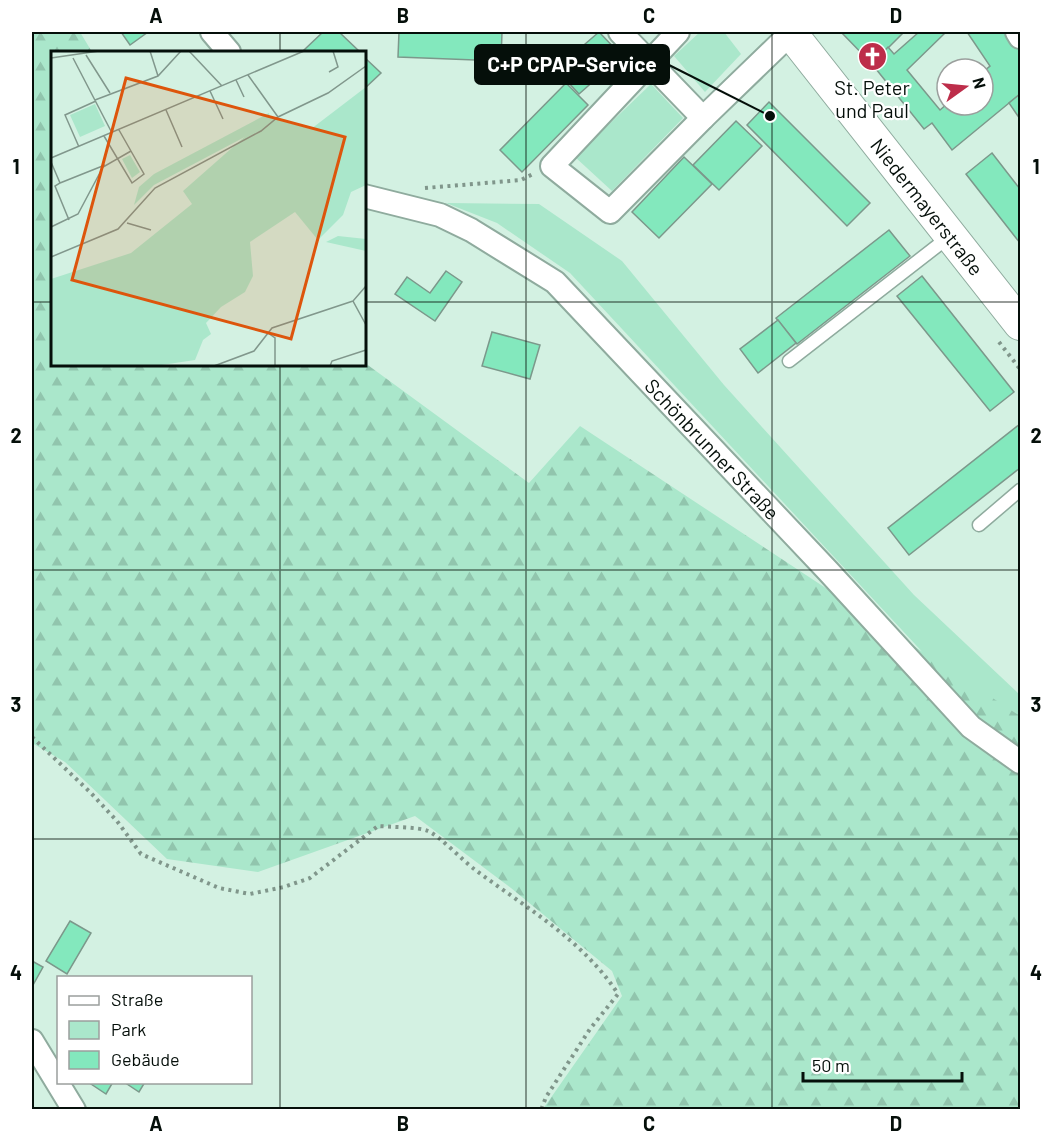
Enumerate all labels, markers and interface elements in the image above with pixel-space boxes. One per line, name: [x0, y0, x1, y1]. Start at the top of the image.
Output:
text: A: [149, 3, 163, 27]
text: B: [397, 3, 409, 27]
text: C: [643, 3, 655, 27]
text: D: [890, 3, 902, 27]
church icon: St. Peter und Paul: [856, 40, 888, 72]
callout: C+P CPAP-Service: [475, 45, 669, 84]
inset map: [51, 51, 366, 366]
text: C+P CPAP-Service: [487, 51, 657, 76]
north arrow: [935, 57, 995, 117]
place label: St. Peter und Paul: [834, 75, 910, 122]
text: N: [969, 75, 991, 91]
street label: Niedermayerstraße: [866, 133, 989, 280]
text: 1: [12, 154, 20, 178]
text: 1: [1032, 154, 1040, 178]
street label: Schönbrunner Straße: [640, 373, 785, 524]
text: 2: [10, 423, 22, 447]
text: 2: [1030, 423, 1042, 447]
text: 3: [11, 692, 21, 716]
text: 3: [1031, 692, 1041, 716]
text: 4: [10, 960, 22, 984]
text: 4: [1030, 960, 1042, 984]
legend: [57, 976, 252, 1084]
text: Straße: [111, 988, 163, 1010]
text: Park: [111, 1018, 146, 1040]
scale bar: [803, 1045, 962, 1083]
text: Gebäude: [111, 1048, 180, 1070]
text: 50 m: [812, 1054, 850, 1076]
text: A: [149, 1111, 163, 1135]
text: B: [397, 1111, 409, 1135]
text: C: [643, 1111, 655, 1135]
text: D: [890, 1111, 902, 1135]

